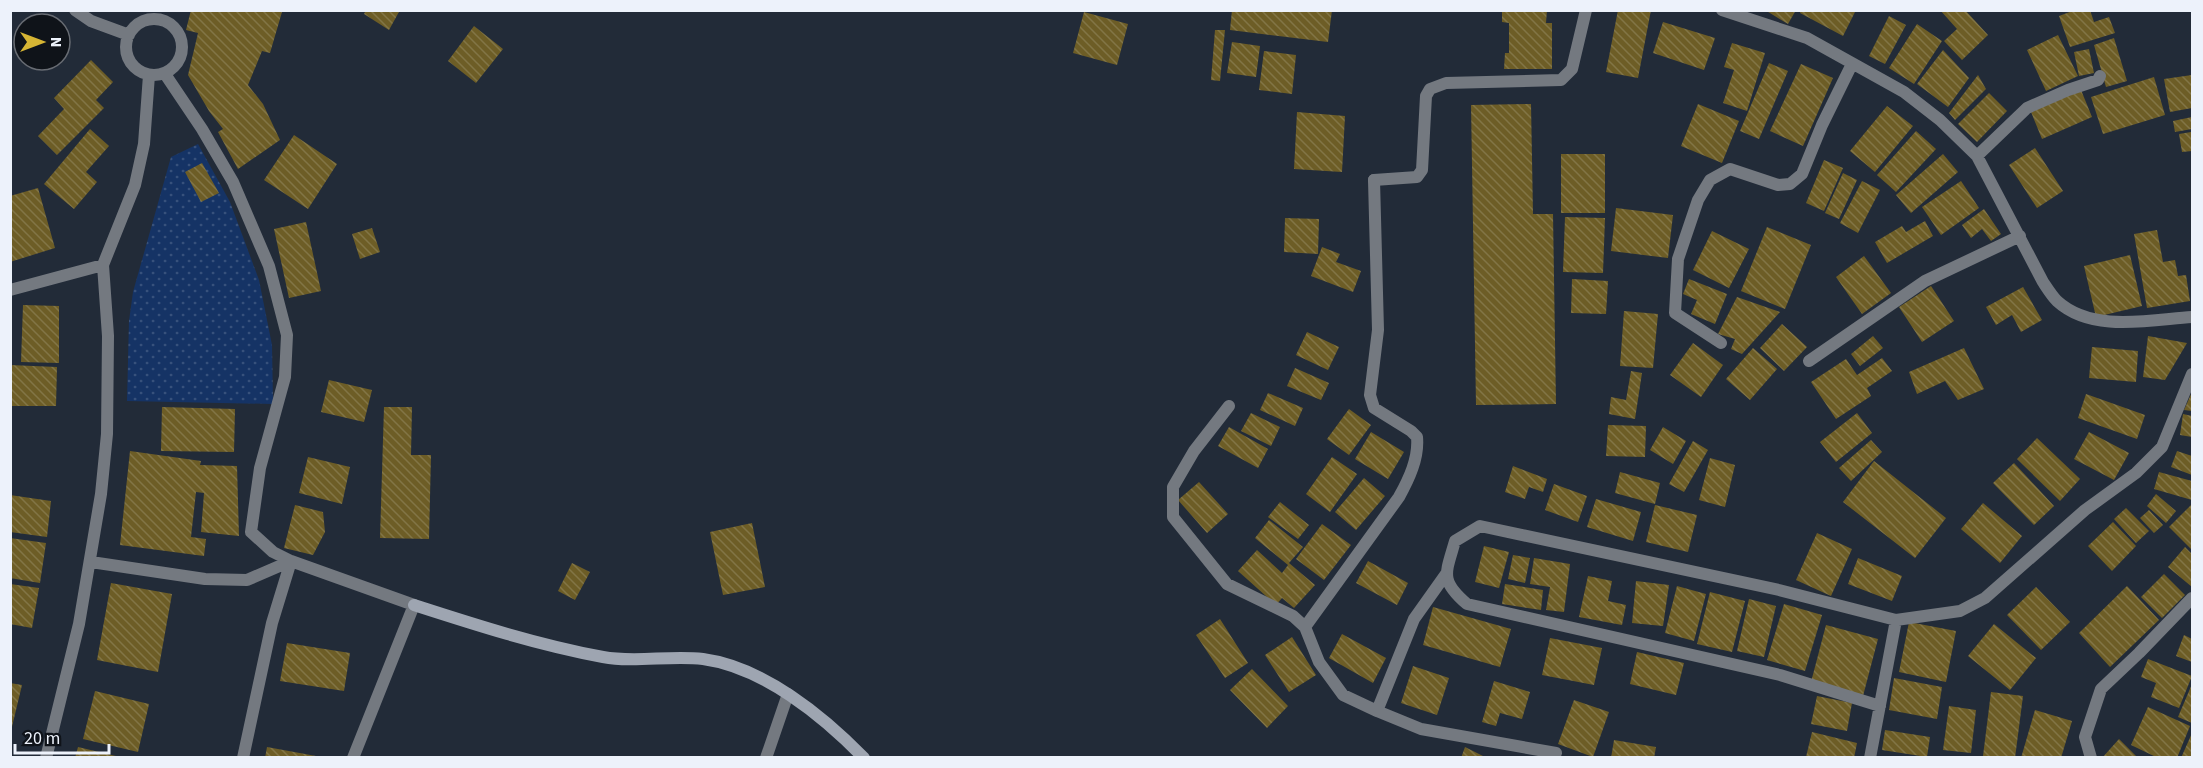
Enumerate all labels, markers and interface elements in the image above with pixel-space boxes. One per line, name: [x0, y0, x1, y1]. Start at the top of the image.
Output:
north arrow: [12, 12, 72, 72]
text: N: [45, 37, 67, 47]
scale bar: [15, 717, 110, 755]
text: 20 m: [24, 726, 60, 751]

